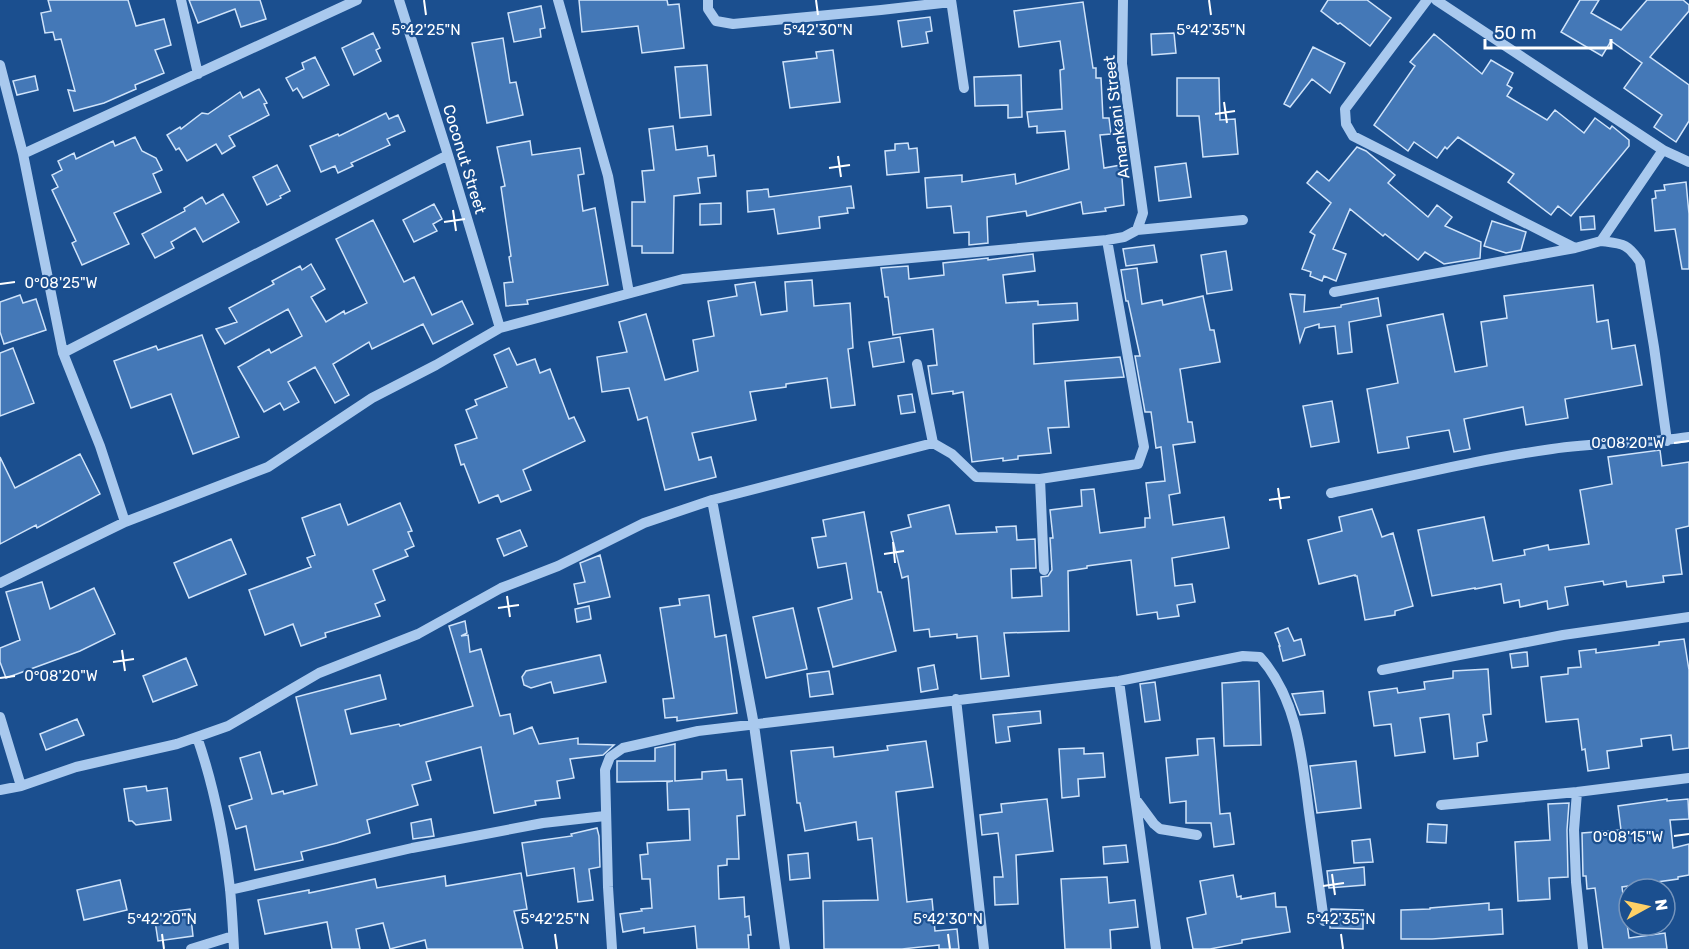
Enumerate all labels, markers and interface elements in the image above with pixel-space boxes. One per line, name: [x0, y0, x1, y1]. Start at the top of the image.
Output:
scale bar: [1485, 12, 1611, 50]
text: 5°42'25"N: [391, 21, 461, 39]
text: 5°42'30"N: [783, 21, 853, 39]
text: 5°42'35"N: [1176, 21, 1246, 39]
text: 50 m: [1494, 22, 1537, 44]
street label: Amankani Street: [1100, 54, 1133, 180]
street label: Coconut Street: [439, 102, 490, 216]
text: 0°08'25"W: [24, 274, 98, 292]
text: 0°08'20"W: [1591, 434, 1665, 452]
text: 0°08'20"W: [24, 667, 98, 685]
text: 0°08'15"W: [1593, 828, 1663, 846]
north arrow: [1617, 877, 1677, 937]
text: N: [1651, 898, 1672, 912]
text: 5°42'20"N: [127, 910, 197, 928]
text: 5°42'25"N: [520, 910, 590, 928]
text: 5°42'30"N: [913, 910, 983, 928]
text: 5°42'35"N: [1306, 910, 1376, 928]

